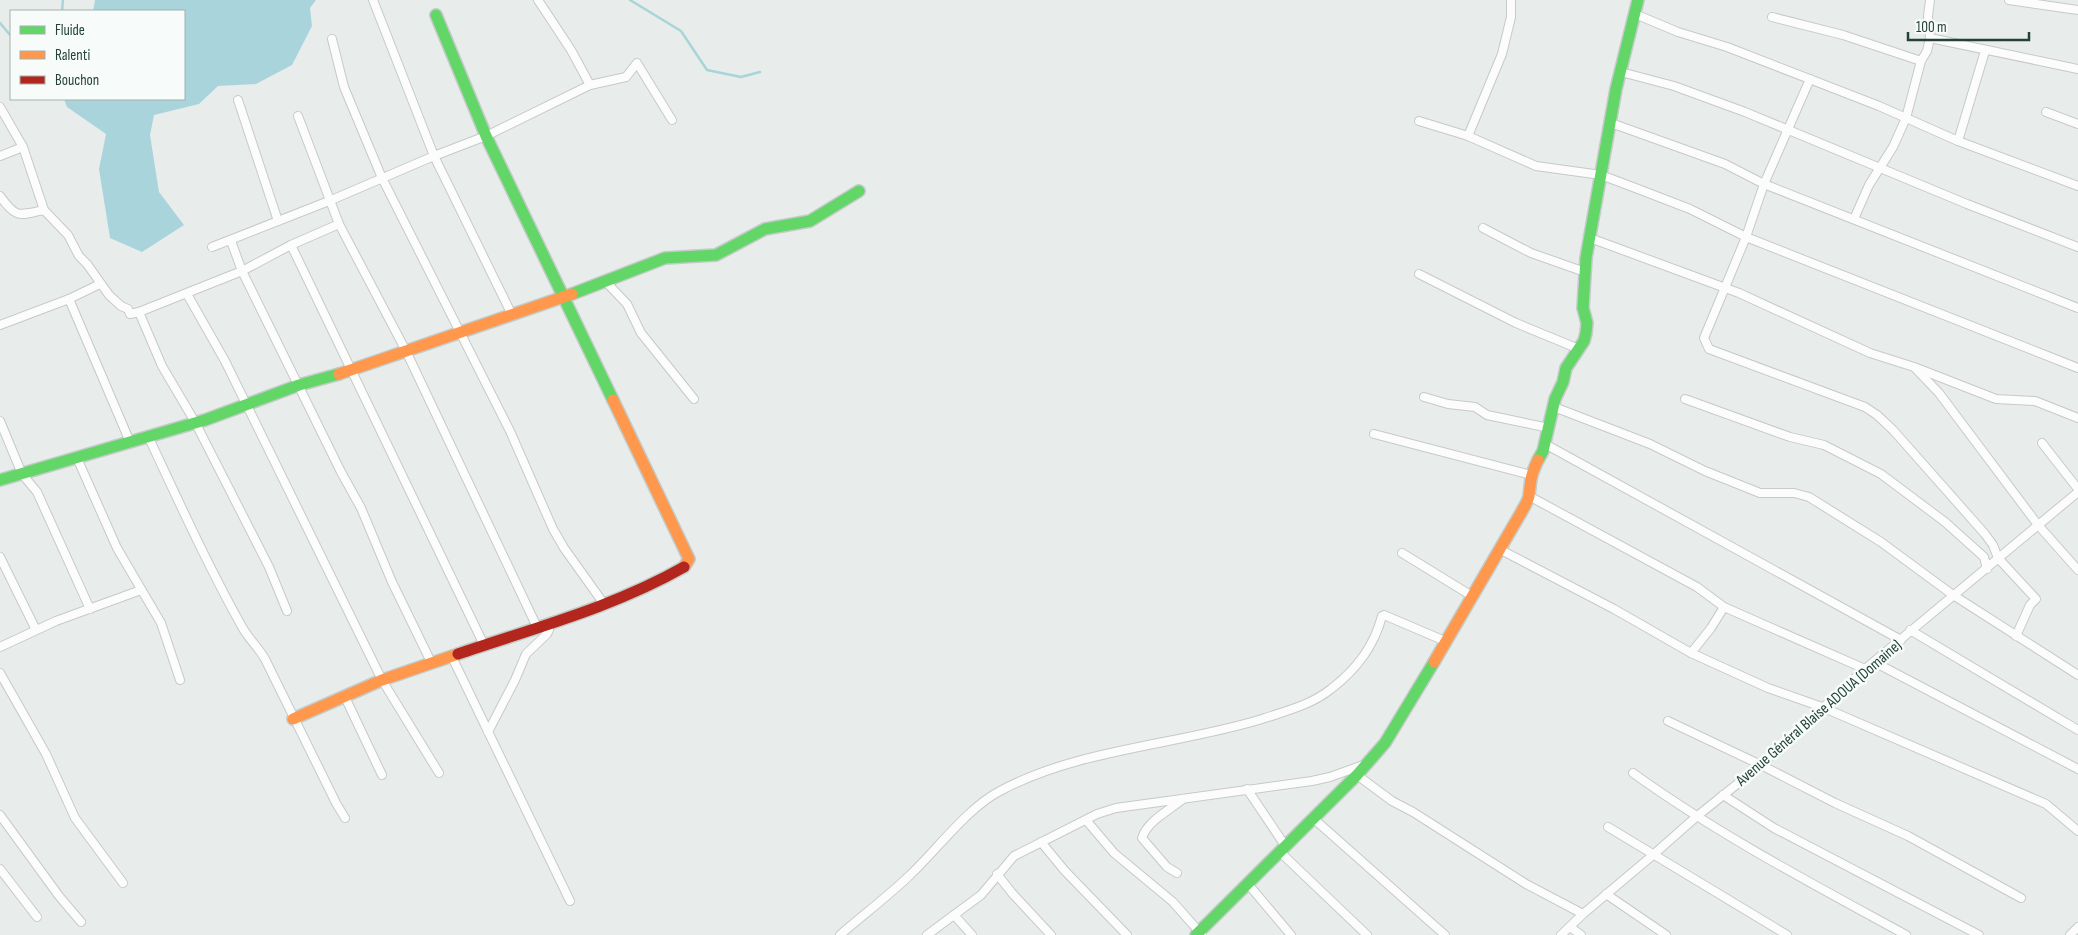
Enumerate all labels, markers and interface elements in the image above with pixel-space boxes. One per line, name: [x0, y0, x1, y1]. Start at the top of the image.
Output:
legend: [10, 10, 185, 100]
scale bar: [1908, 10, 2029, 42]
text: 100 m: [1916, 18, 1947, 37]
text: Fluide: [55, 21, 85, 40]
text: Ralenti: [55, 46, 90, 65]
text: Bouchon: [55, 71, 99, 90]
street label: Avenue Général Blaise ADOUA (Domaine): [1732, 636, 1906, 791]

